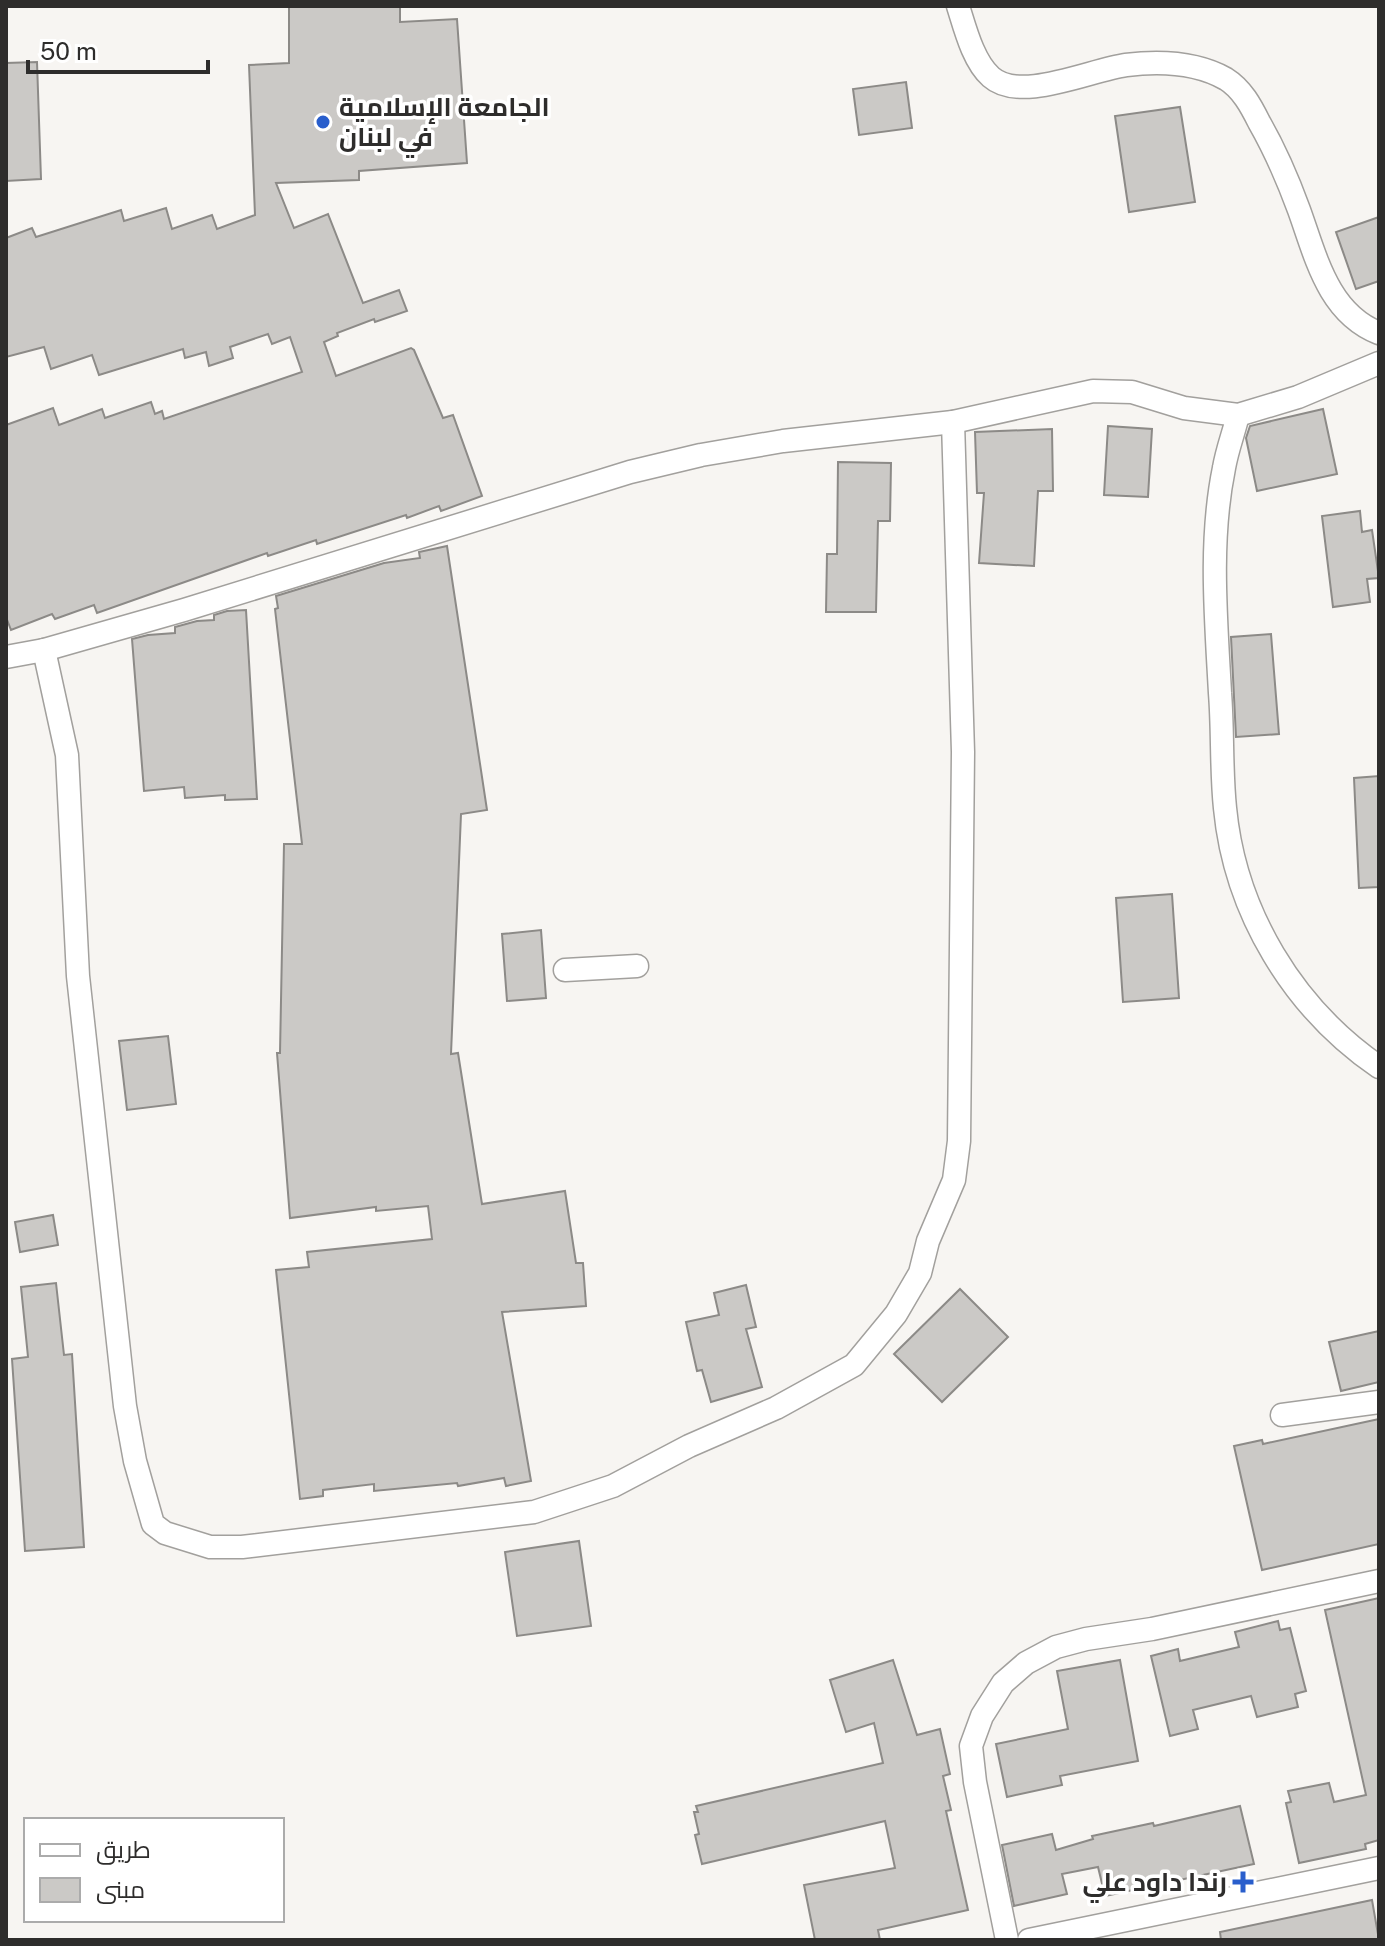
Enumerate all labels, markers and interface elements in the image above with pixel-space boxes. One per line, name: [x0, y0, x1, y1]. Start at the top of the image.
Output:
scale bar: [28, 24, 208, 74]
text: 50 m: [40, 37, 97, 65]
place label: الجامعة الإسلامية في لبنان: [339, 91, 550, 158]
marker: الجامعة الإسلامية في لبنان: [314, 113, 332, 131]
legend: [24, 1818, 284, 1922]
text: طريق: [96, 1835, 151, 1865]
place label: رندا داود علي: [1082, 1866, 1227, 1903]
marker: رندا داود علي: [1234, 1873, 1252, 1891]
text: مبنى: [96, 1875, 145, 1904]

